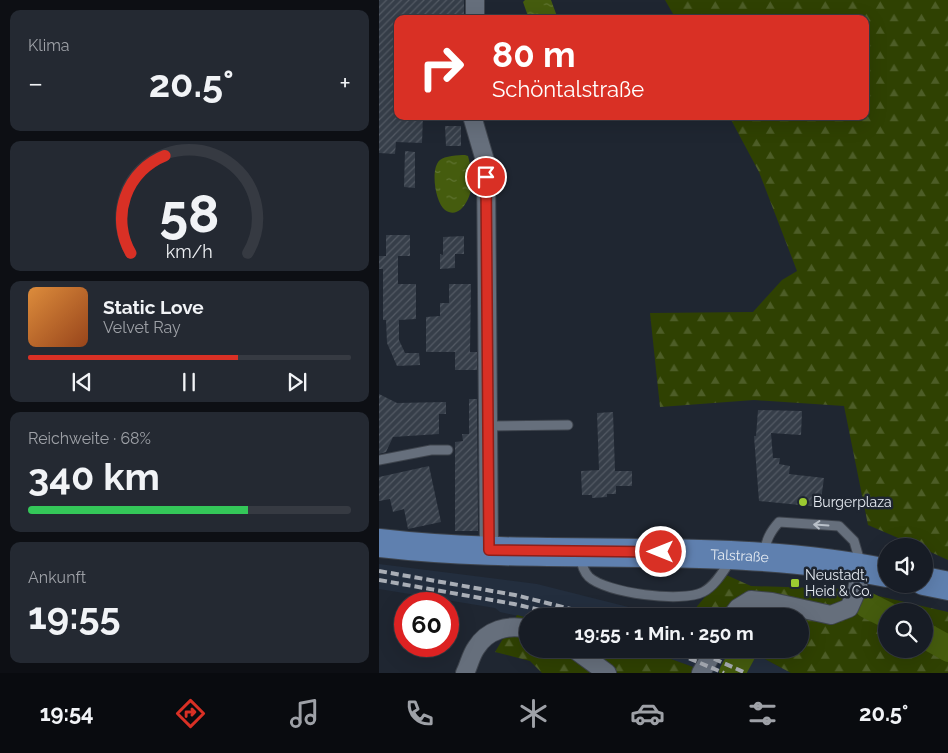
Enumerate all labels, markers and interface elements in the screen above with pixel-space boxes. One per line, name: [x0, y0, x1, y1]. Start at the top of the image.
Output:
text: 80 m: [492, 34, 576, 75]
icon: right: [409, 35, 474, 100]
text: Klima: [28, 36, 70, 55]
text: 20.5°: [149, 61, 234, 106]
text: −: [28, 67, 43, 100]
text: +: [339, 67, 351, 100]
text: Schöntalstraße: [492, 76, 644, 102]
pin: [465, 156, 507, 198]
icon: arrive: [472, 163, 500, 191]
text: 58: [159, 183, 220, 244]
text: km/h: [166, 241, 213, 262]
text: Static Love: [103, 296, 204, 318]
text: Velvet Ray: [103, 318, 181, 337]
icon: previous: [68, 368, 96, 396]
icon: pause: [175, 368, 203, 396]
icon: next: [283, 368, 311, 396]
text: Reichweite · 68%: [28, 429, 151, 448]
text: 340 km: [28, 454, 160, 499]
place label: Burgerplaza: [813, 494, 892, 510]
marker: Burgerplaza: [797, 496, 809, 508]
one-way arrow: [814, 520, 830, 530]
position arrow: [634, 525, 686, 577]
map controls: [878, 538, 933, 658]
button: sound: [878, 538, 933, 593]
street label: Talstraße: [710, 546, 769, 565]
place label: Neustadt, Heid & Co.: [805, 567, 872, 599]
text: Ankunft: [28, 568, 86, 587]
marker: Neustadt, Heid & Co.: [789, 577, 801, 589]
speed limit sign: 60: [394, 592, 459, 657]
text: 19:55: [28, 593, 121, 638]
button: search: [878, 603, 933, 658]
text: 19:55 · 1 Min. · 250 m: [574, 622, 754, 644]
icon: directions: [173, 696, 208, 731]
icon: music: [287, 696, 322, 731]
icon: phone: [402, 696, 437, 731]
icon: climate: [516, 696, 551, 731]
icon: car: [630, 696, 665, 731]
icon: filters: [745, 696, 780, 731]
text: 19:54: [40, 700, 94, 726]
text: 20.5°: [859, 700, 908, 726]

